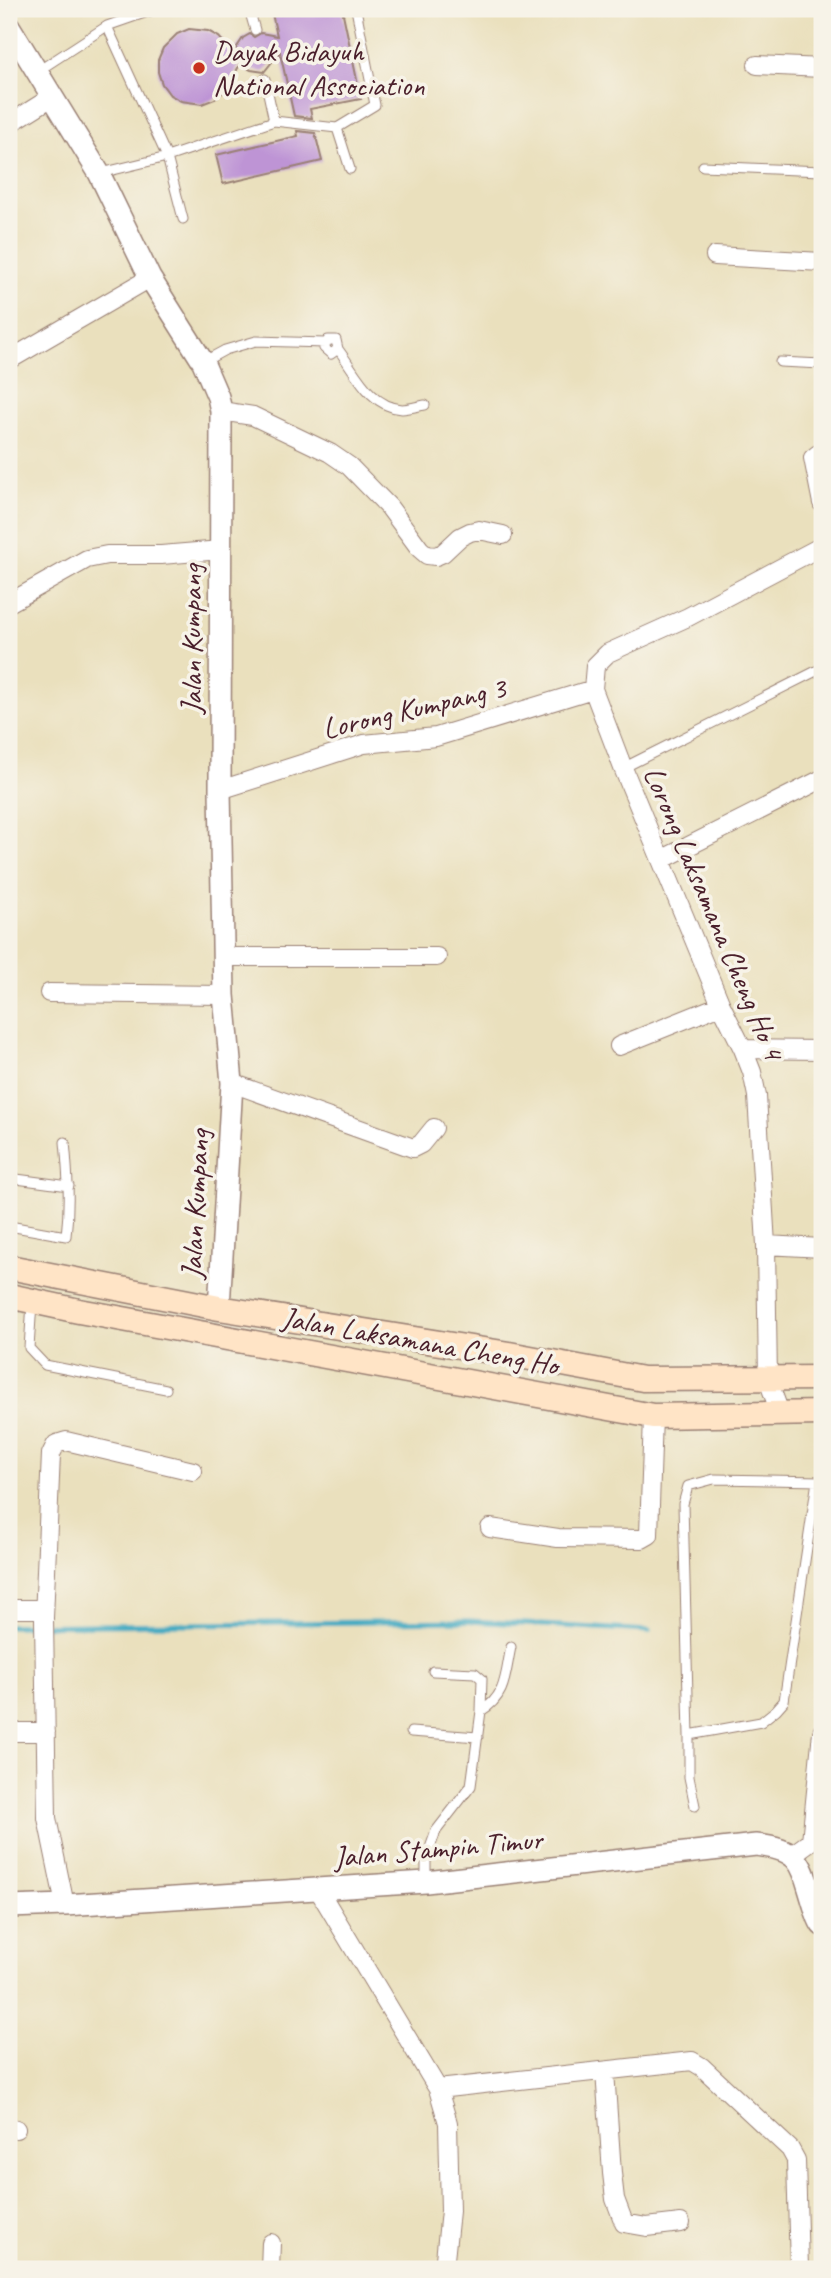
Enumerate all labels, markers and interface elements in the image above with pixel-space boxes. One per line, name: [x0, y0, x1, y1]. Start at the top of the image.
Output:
place label: Dayak Bidayuh National Association: [213, 32, 425, 104]
marker: Dayak Bidayuh National Association: [191, 60, 207, 76]
street label: Jalan Kumpang: [172, 562, 210, 716]
street label: Lorong Kumpang 3: [319, 668, 512, 747]
street label: Lorong Laksamana Cheng Ho 4: [635, 761, 794, 1068]
street label: Jalan Kumpang: [172, 1126, 218, 1282]
street label: Jalan Laksamana Cheng Ho: [277, 1298, 564, 1385]
street label: Jalan Stampin Timur: [330, 1820, 546, 1876]

